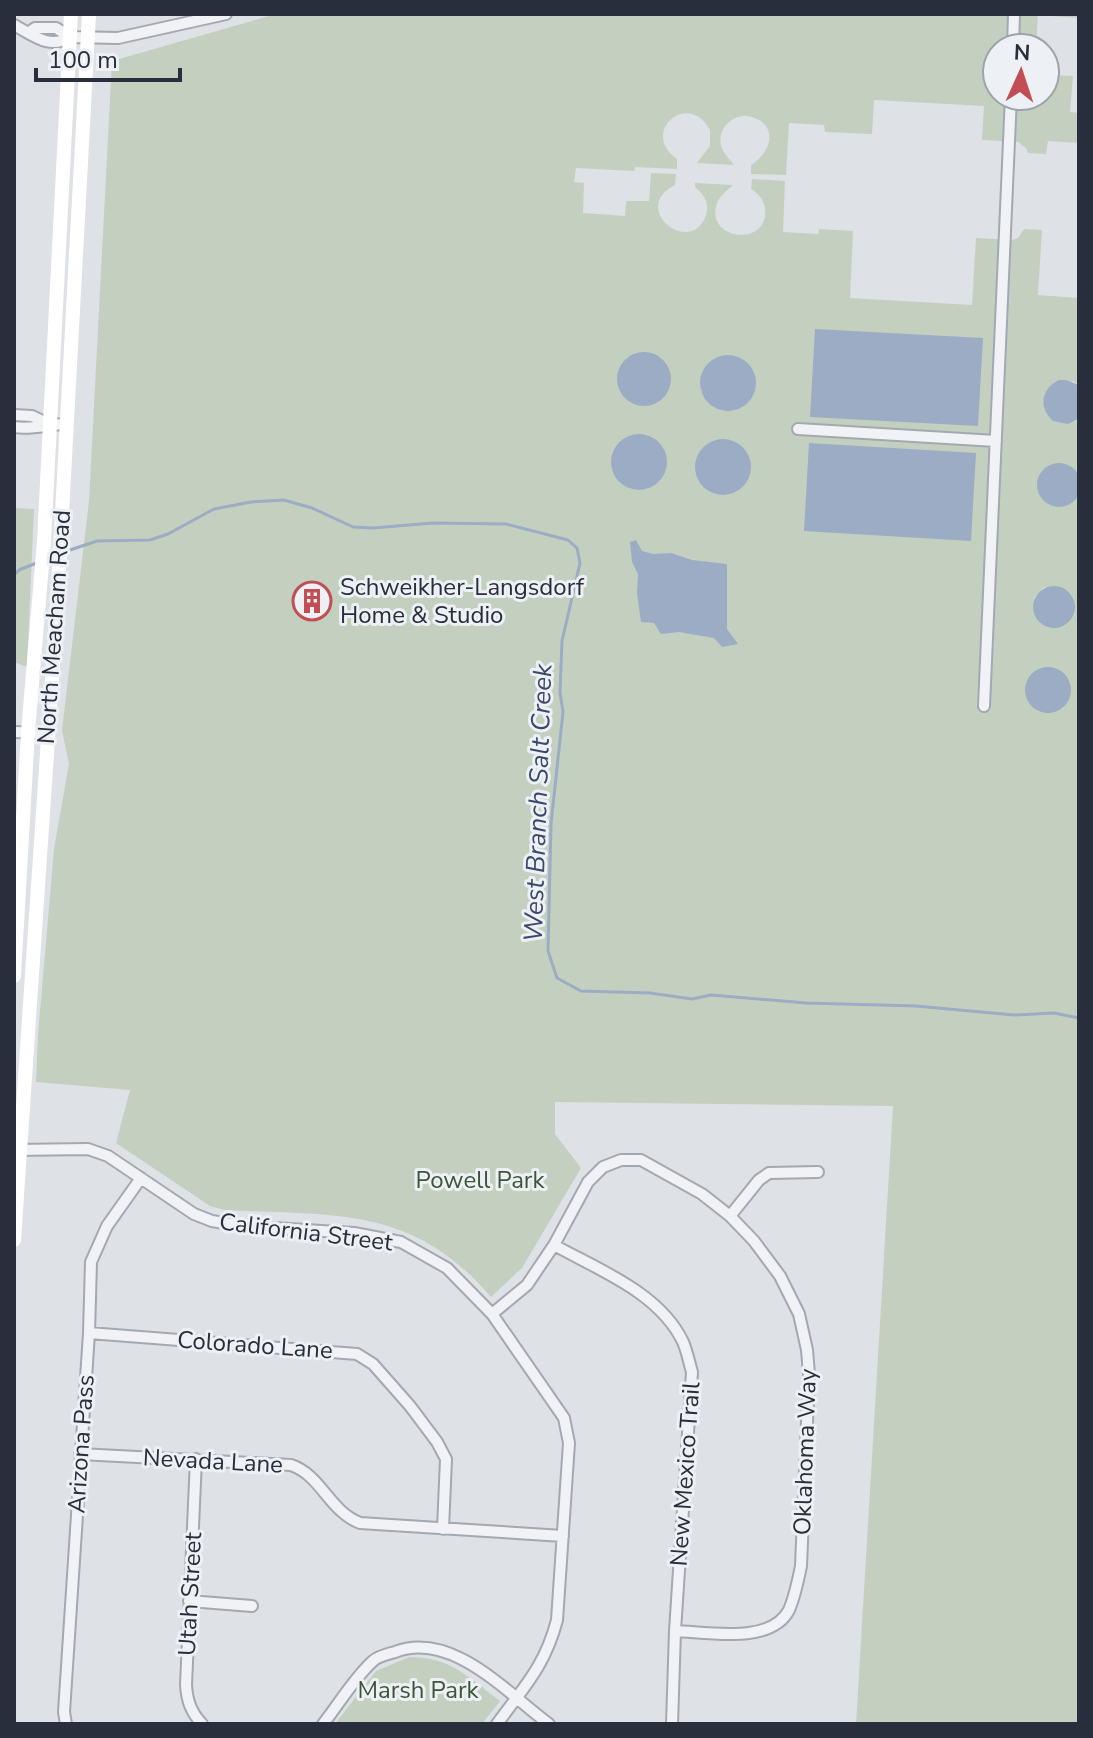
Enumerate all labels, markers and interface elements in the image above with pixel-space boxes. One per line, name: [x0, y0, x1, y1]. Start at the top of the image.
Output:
scale bar: [36, 32, 180, 82]
north arrow: [981, 32, 1061, 112]
text: N: [1013, 38, 1031, 68]
text: 100 m: [48, 44, 118, 76]
street label: North Meacham Road: [30, 509, 78, 745]
place label: Schweikher-Langsdorf Home & Studio: [340, 571, 585, 631]
building icon: Schweikher-Langsdorf Home & Studio: [291, 580, 333, 622]
water label: West Branch Salt Creek: [516, 662, 560, 943]
park label: Powell Park: [416, 1164, 545, 1196]
street label: California Street: [218, 1205, 395, 1259]
street label: Colorado Lane: [176, 1324, 334, 1366]
street label: Oklahoma Way: [786, 1368, 824, 1536]
street label: Arizona Pass: [60, 1374, 102, 1514]
street label: New Mexico Trail: [663, 1381, 707, 1567]
street label: Nevada Lane: [142, 1441, 284, 1481]
street label: Utah Street: [171, 1531, 209, 1657]
park label: Marsh Park: [358, 1674, 479, 1706]

